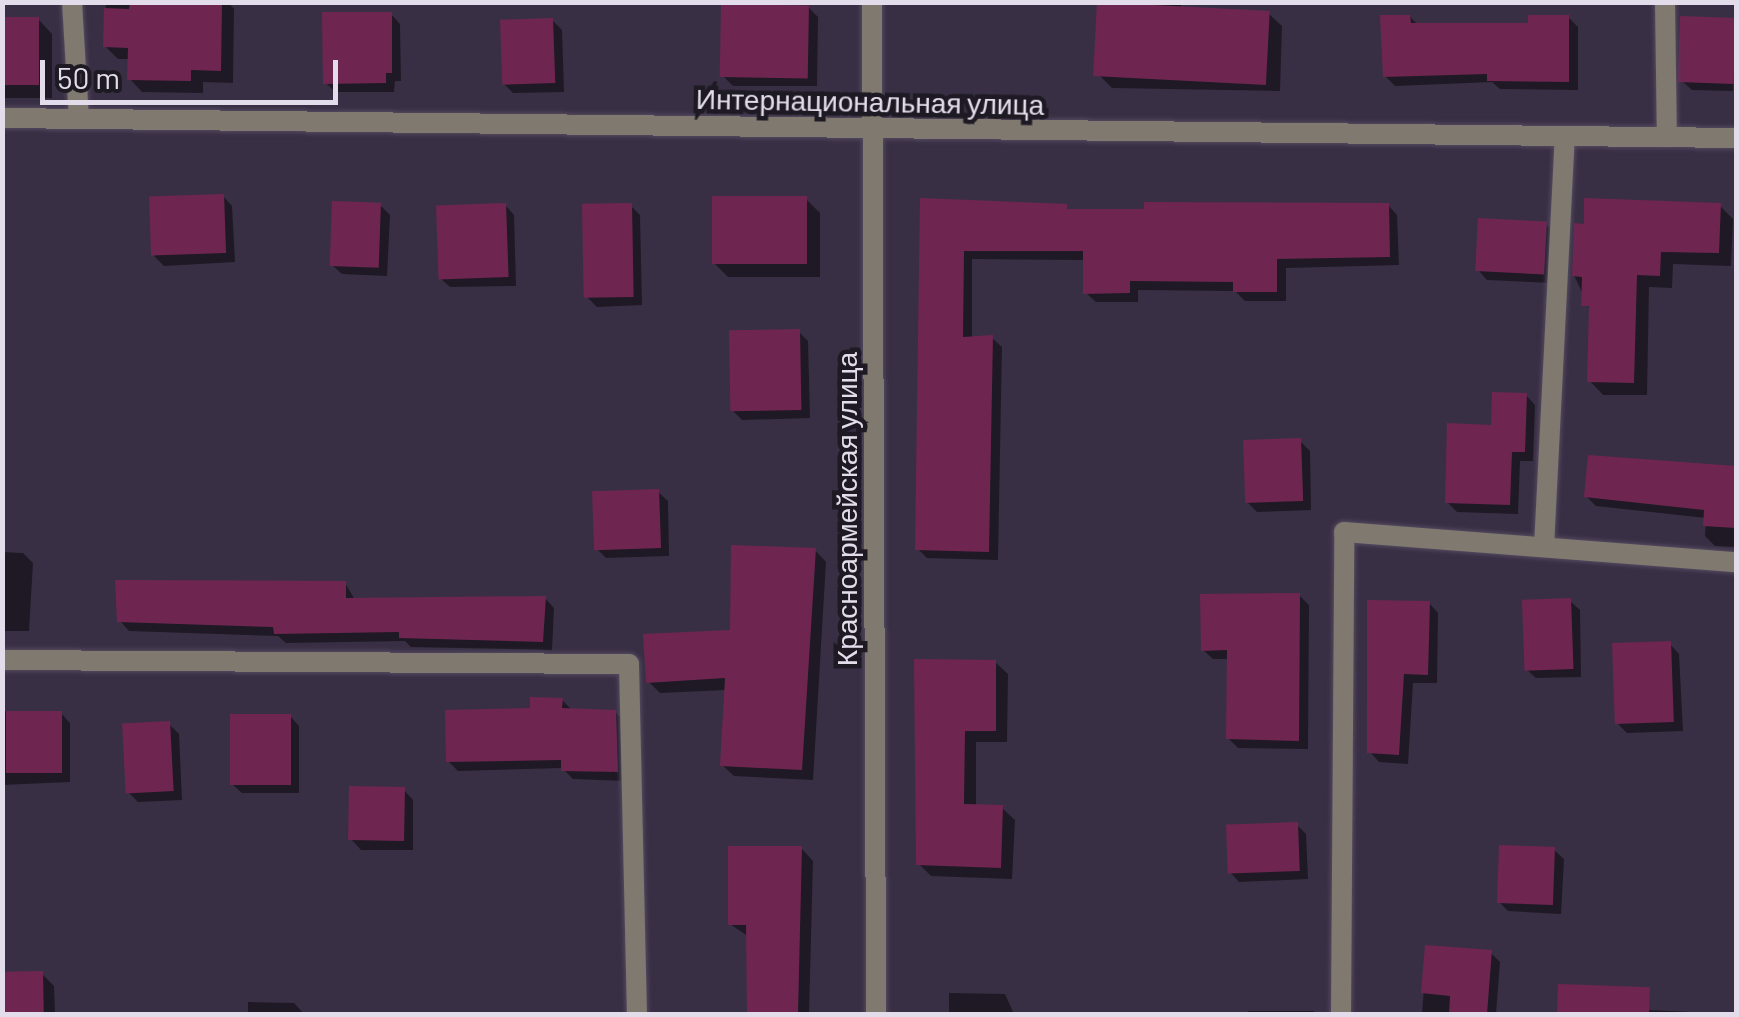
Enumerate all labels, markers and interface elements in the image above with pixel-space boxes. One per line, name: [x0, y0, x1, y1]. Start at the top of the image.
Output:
scale bar: [45, 40, 342, 102]
text: 50 m: [57, 59, 120, 95]
street label: Интернациональная улица: [696, 81, 1044, 121]
street label: Красноармейская улица: [829, 352, 863, 666]

